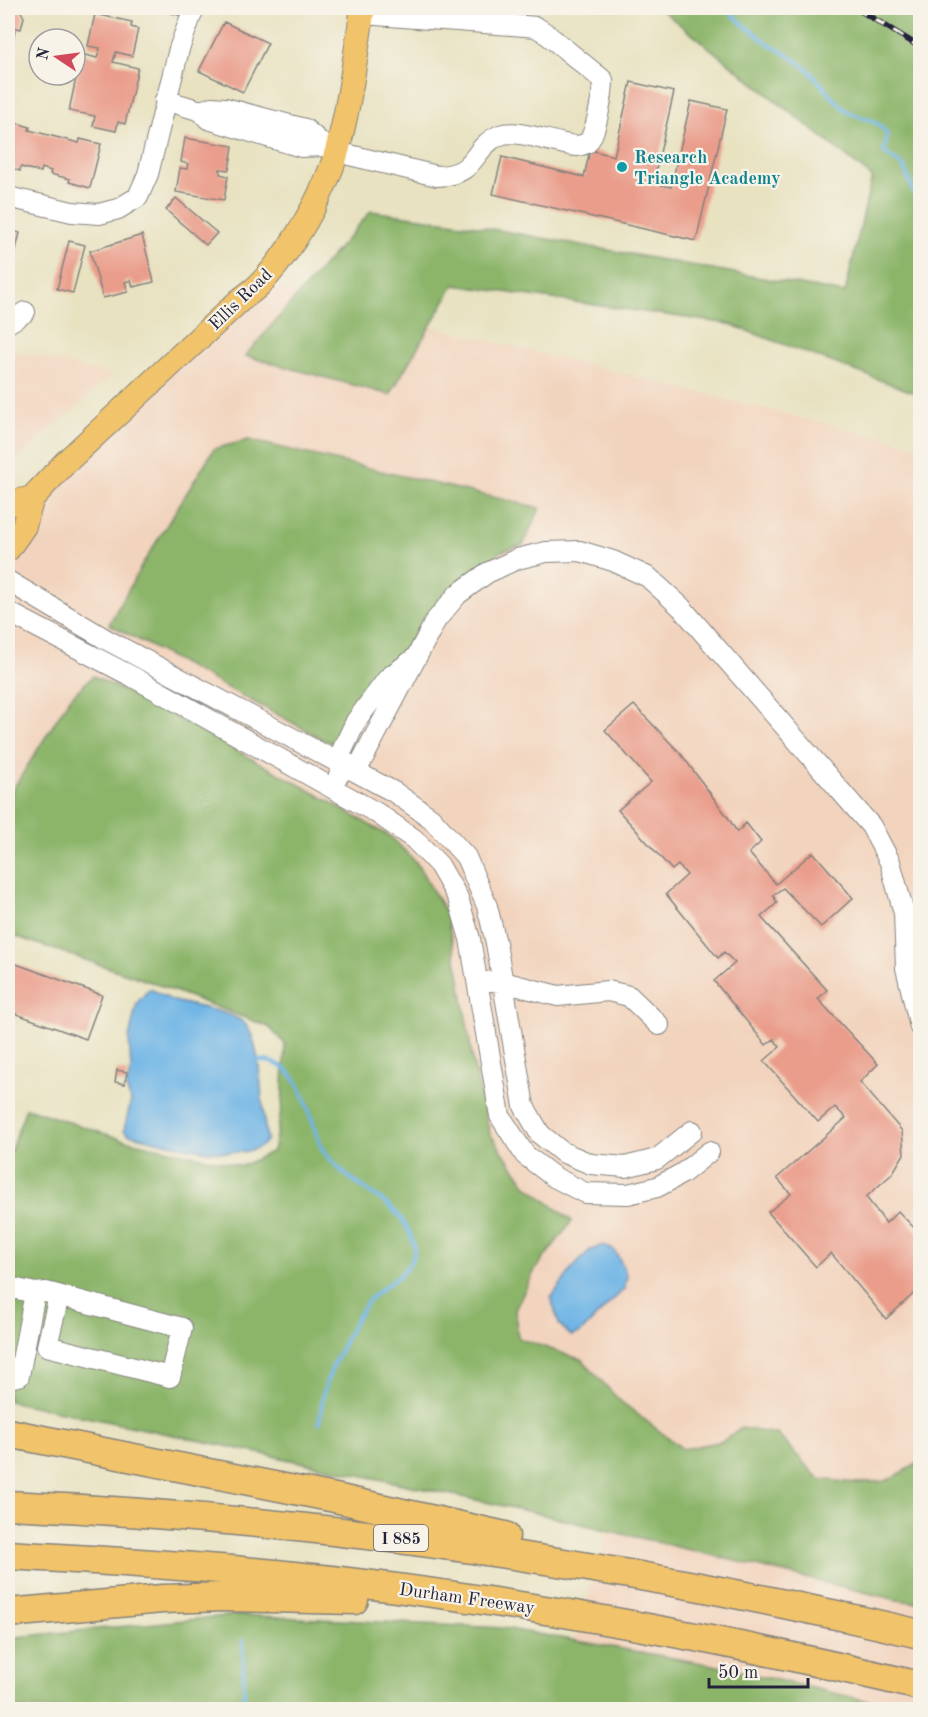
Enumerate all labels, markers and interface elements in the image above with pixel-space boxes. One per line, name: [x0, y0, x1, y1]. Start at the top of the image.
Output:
north arrow: [27, 27, 87, 87]
text: N: [35, 46, 54, 62]
place label: Research Triangle Academy: [634, 149, 781, 188]
marker: Research Triangle Academy: [615, 160, 629, 174]
street label: Ellis Road: [206, 265, 276, 334]
road number: I 885: [374, 1525, 428, 1551]
street label: Durham Freeway: [398, 1581, 536, 1617]
scale bar: [709, 1651, 808, 1689]
text: 50 m: [718, 1664, 758, 1682]

